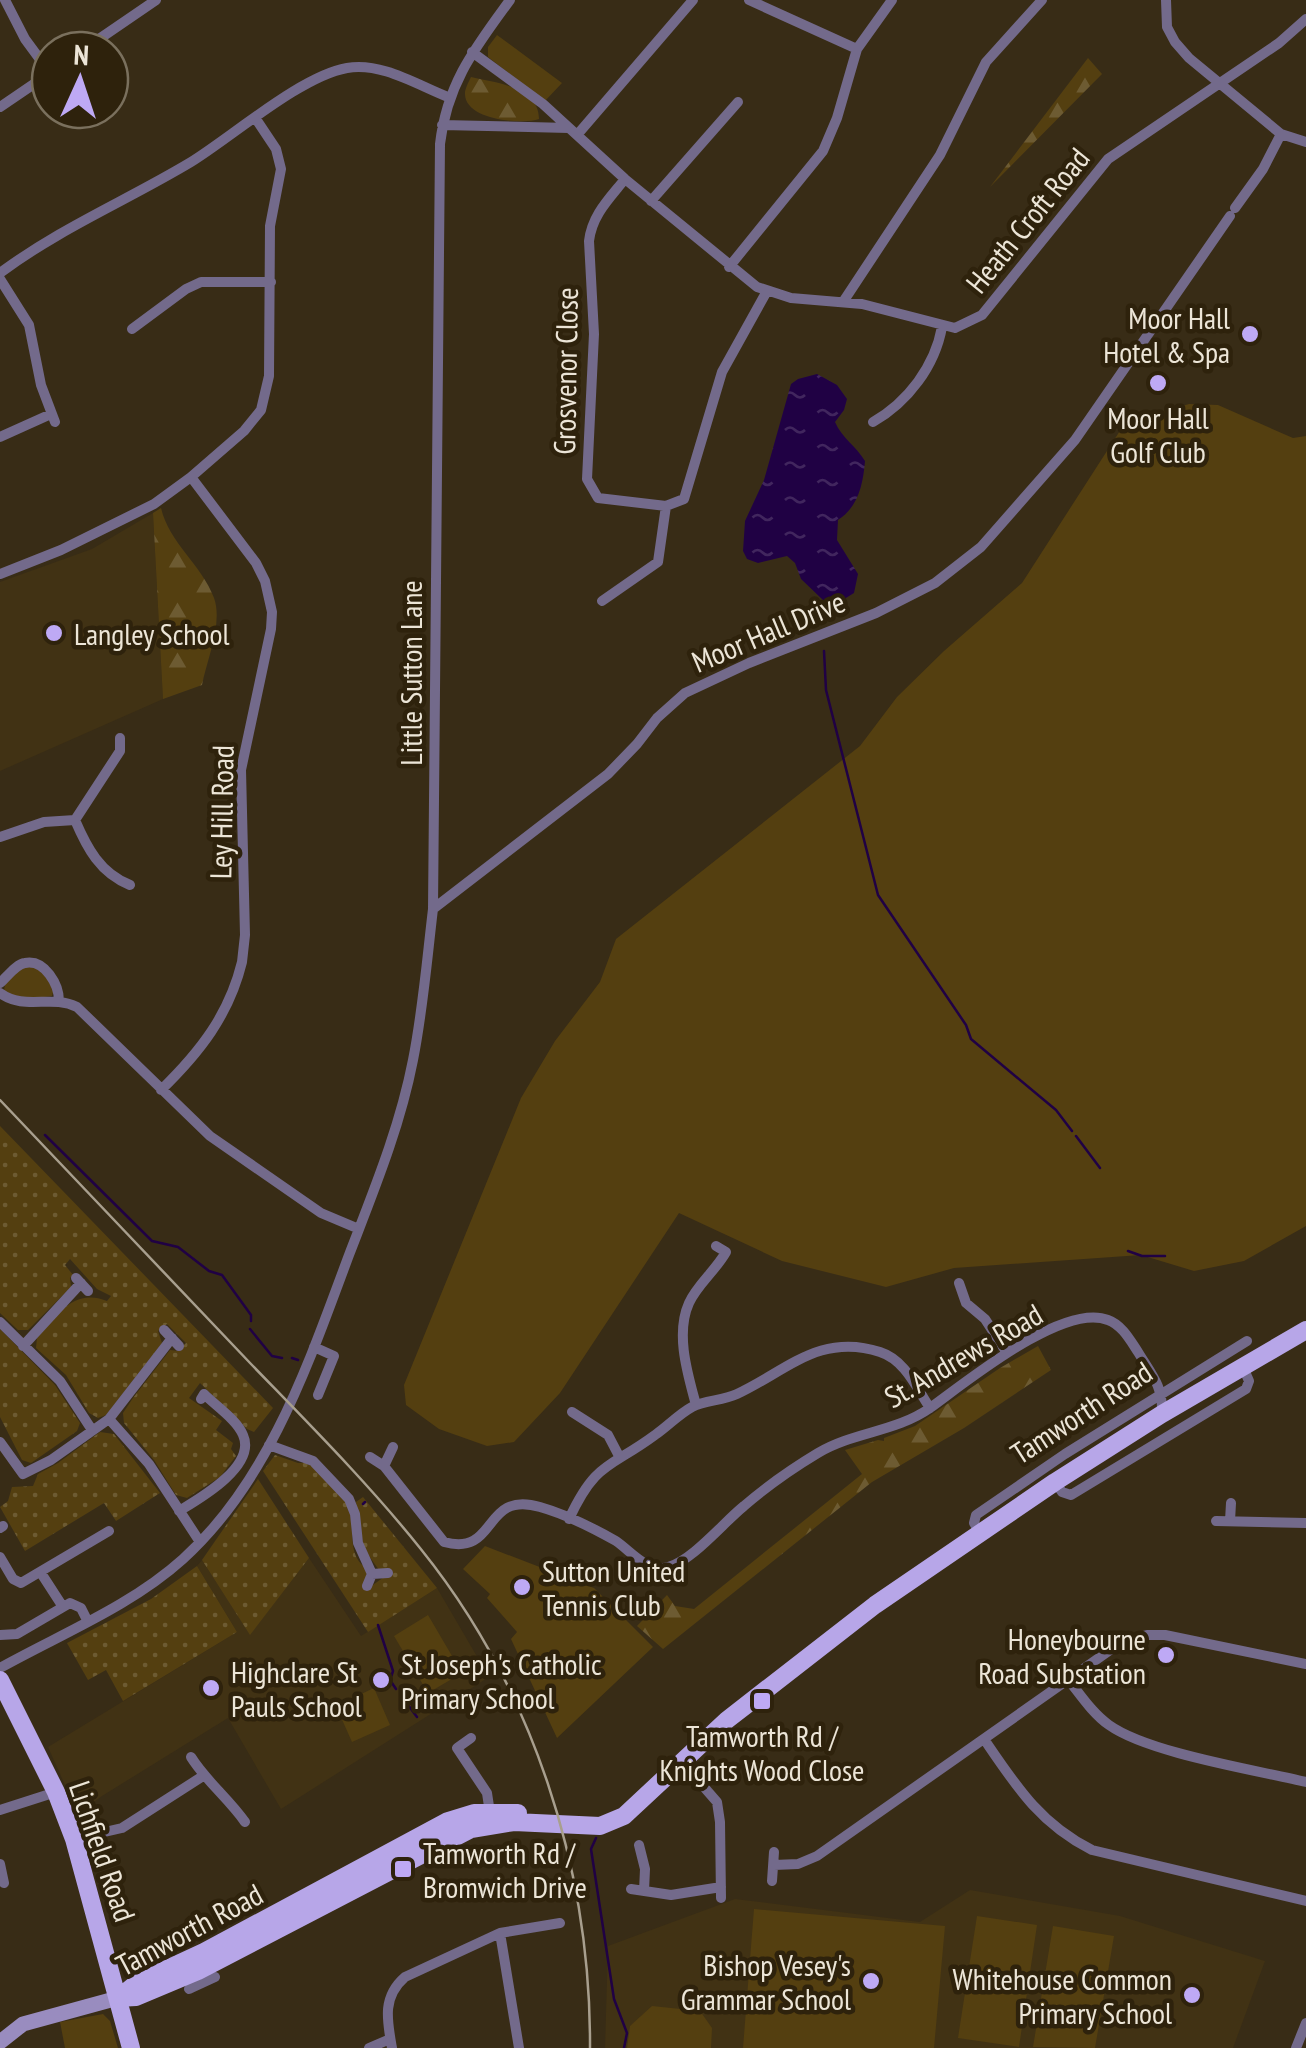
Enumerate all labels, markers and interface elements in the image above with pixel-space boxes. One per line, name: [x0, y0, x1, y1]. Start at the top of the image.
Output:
north arrow: [30, 30, 130, 130]
text: N: [73, 36, 90, 73]
street label: Heath Croft Road: [957, 139, 1097, 301]
street label: Grosvenor Close: [544, 287, 586, 455]
place label: Moor Hall Hotel & Spa: [1103, 298, 1230, 371]
marker: Moor Hall Hotel & Spa: [1239, 323, 1261, 345]
marker: Moor Hall Golf Club: [1147, 372, 1169, 394]
place label: Moor Hall Golf Club: [1107, 398, 1209, 471]
street label: Little Sutton Lane: [391, 580, 430, 766]
street label: Moor Hall Drive: [686, 581, 850, 681]
place label: Langley School: [74, 614, 229, 653]
marker: Langley School: [43, 622, 65, 644]
street label: Ley Hill Road: [200, 745, 242, 879]
street label: St. Andrews Road: [877, 1294, 1049, 1416]
street label: Tamworth Road: [1003, 1352, 1159, 1472]
place label: Sutton United Tennis Club: [542, 1551, 685, 1624]
marker: Sutton United Tennis Club: [511, 1576, 533, 1598]
place label: Honeybourne Road Substation: [978, 1619, 1146, 1692]
place label: St Joseph's Catholic Primary School: [401, 1644, 602, 1717]
marker: Honeybourne Road Substation: [1155, 1644, 1177, 1666]
place label: Highclare St Pauls School: [231, 1652, 362, 1725]
marker: St Joseph's Catholic Primary School: [370, 1669, 392, 1691]
marker: Highclare St Pauls School: [200, 1677, 222, 1699]
marker: Tamworth Rd / Knights Wood Close: [751, 1690, 773, 1712]
place label: Tamworth Rd / Knights Wood Close: [660, 1716, 864, 1789]
street label: Lichfield Road: [61, 1776, 145, 1926]
place label: Tamworth Rd / Bromwich Drive: [423, 1833, 587, 1906]
marker: Tamworth Rd / Bromwich Drive: [392, 1858, 414, 1880]
street label: Tamworth Road: [109, 1874, 269, 1984]
place label: Bishop Vesey's Grammar School: [681, 1945, 851, 2018]
place label: Whitehouse Common Primary School: [953, 1959, 1172, 2032]
marker: Bishop Vesey's Grammar School: [860, 1970, 882, 1992]
marker: Whitehouse Common Primary School: [1181, 1984, 1203, 2006]

